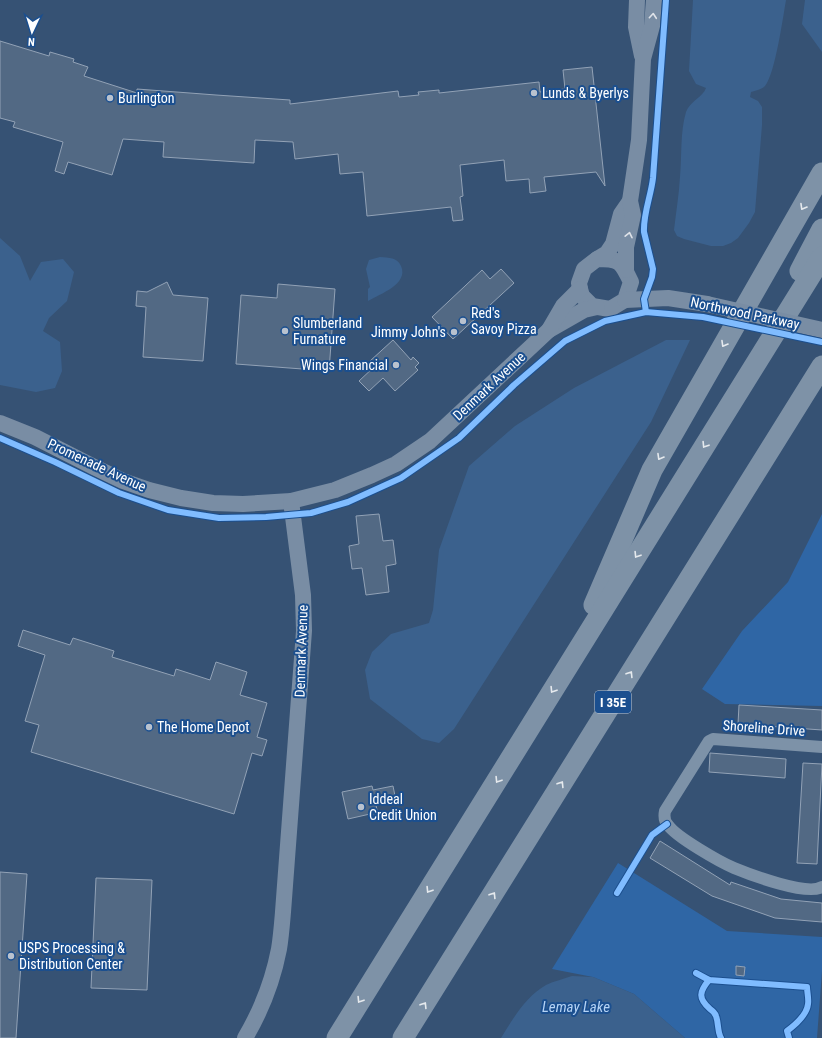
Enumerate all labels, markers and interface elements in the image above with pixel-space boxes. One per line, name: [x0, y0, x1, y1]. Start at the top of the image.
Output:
north arrow: [12, 12, 52, 52]
one-way arrow: [648, 13, 657, 19]
text: N: [27, 35, 35, 48]
place label: Lunds & Byerlys: [542, 85, 629, 101]
marker: Lunds & Byerlys: [529, 88, 539, 98]
place label: Burlington: [118, 90, 175, 106]
marker: Burlington: [105, 93, 115, 103]
one-way arrow: [800, 203, 807, 210]
one-way arrow: [624, 232, 632, 239]
street label: Northwood Parkway: [689, 294, 801, 332]
place label: Red's Savoy Pizza: [471, 305, 537, 337]
place label: Slumberland Furnature: [293, 315, 362, 347]
marker: Red's Savoy Pizza: [458, 316, 468, 326]
place label: Jimmy John's: [371, 324, 446, 340]
marker: Slumberland Furnature: [280, 326, 290, 336]
marker: Jimmy John's: [449, 327, 459, 337]
one-way arrow: [722, 340, 729, 347]
street label: Denmark Avenue: [450, 348, 529, 423]
place label: Wings Financial: [301, 357, 388, 373]
marker: Wings Financial: [391, 360, 401, 370]
street label: Promenade Avenue: [45, 435, 149, 495]
one-way arrow: [703, 441, 710, 448]
one-way arrow: [657, 453, 664, 460]
one-way arrow: [634, 551, 641, 558]
street label: Denmark Avenue: [291, 604, 311, 698]
one-way arrow: [625, 671, 633, 678]
one-way arrow: [551, 686, 558, 693]
road number: I 35E: [595, 691, 631, 713]
street label: Shoreline Drive: [722, 717, 806, 739]
place label: The Home Depot: [157, 719, 249, 735]
marker: The Home Depot: [144, 722, 154, 732]
one-way arrow: [495, 775, 502, 782]
one-way arrow: [557, 781, 564, 788]
place label: Iddeal Credit Union: [369, 791, 437, 823]
marker: Iddeal Credit Union: [356, 802, 366, 812]
one-way arrow: [426, 886, 434, 893]
one-way arrow: [488, 892, 495, 899]
place label: USPS Processing & Distribution Center: [19, 940, 125, 972]
marker: USPS Processing & Distribution Center: [6, 951, 16, 961]
one-way arrow: [358, 996, 365, 1003]
water label: Lemay Lake: [542, 998, 610, 1016]
one-way arrow: [419, 1002, 427, 1009]

